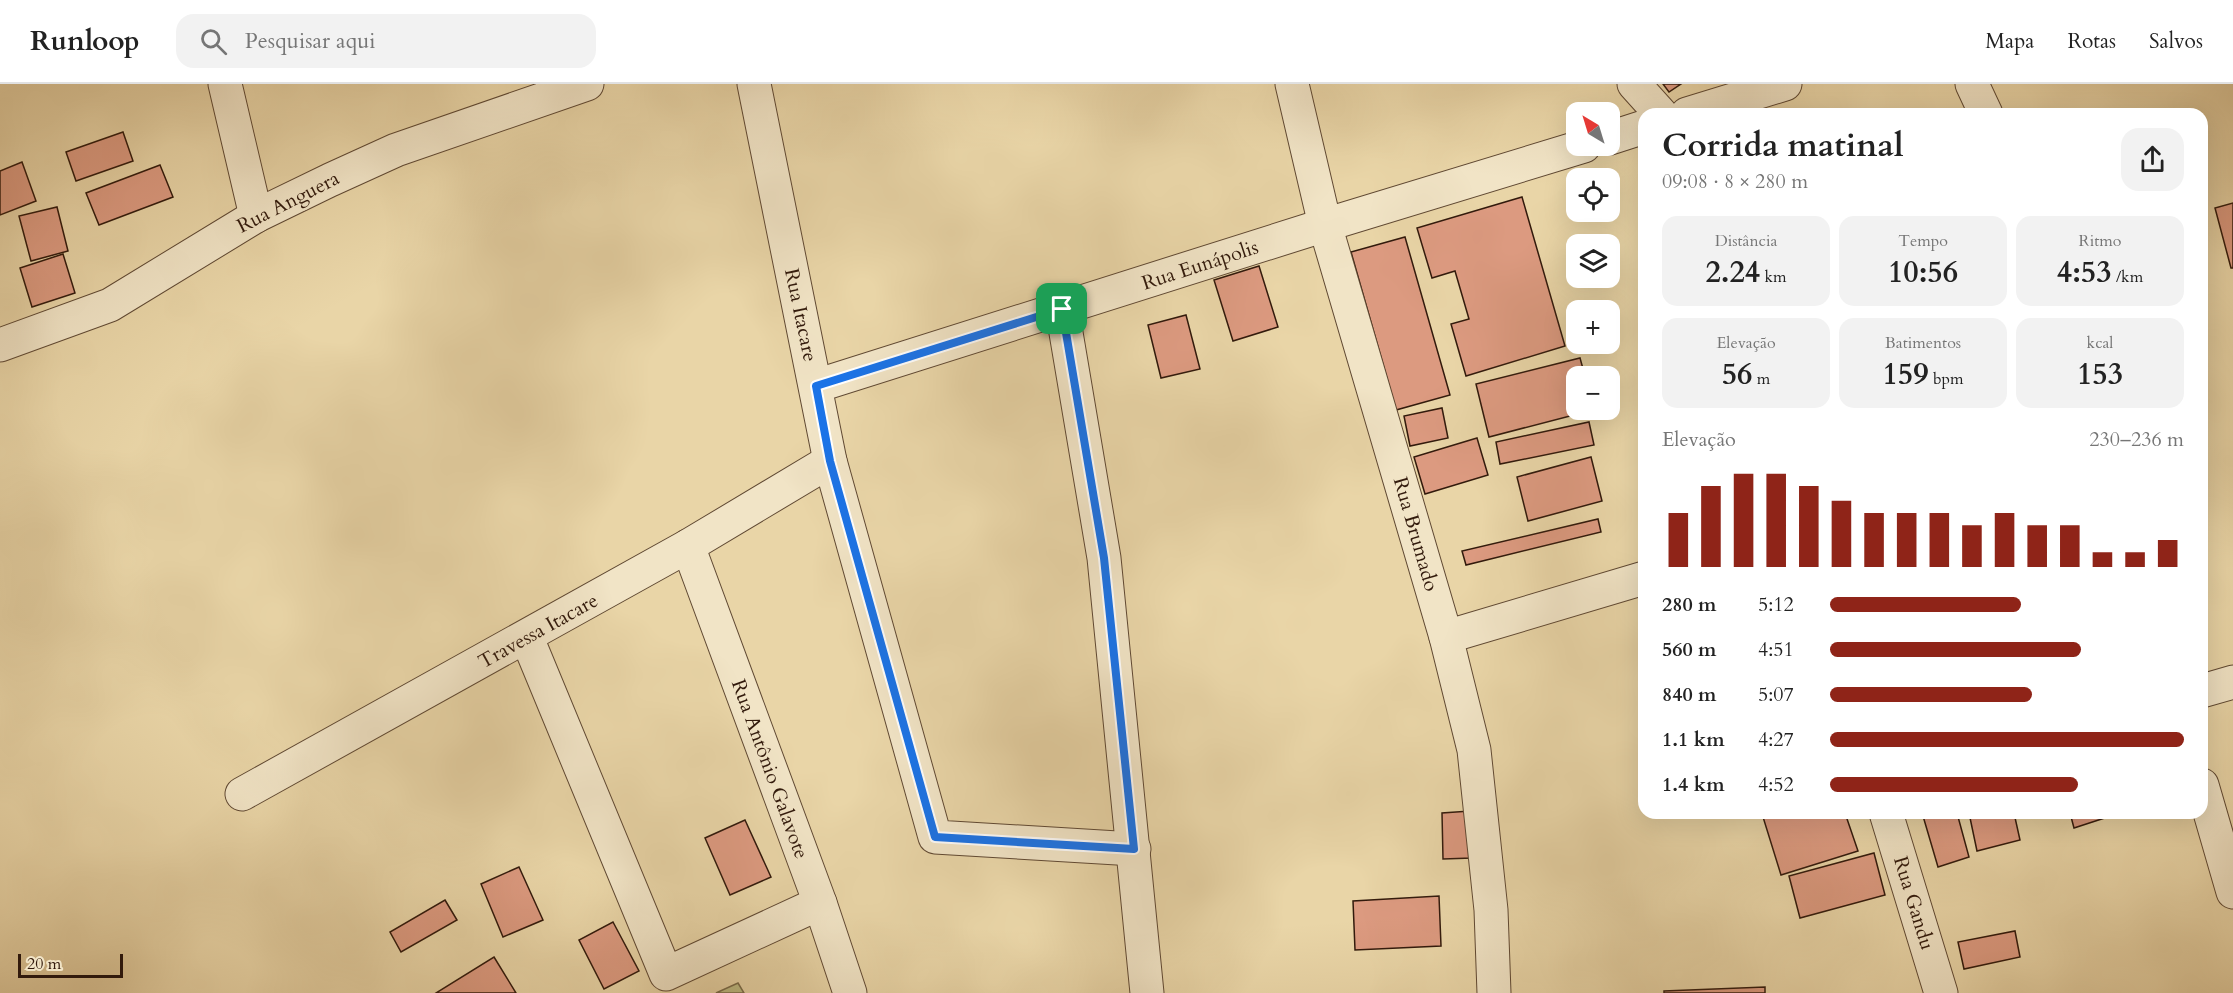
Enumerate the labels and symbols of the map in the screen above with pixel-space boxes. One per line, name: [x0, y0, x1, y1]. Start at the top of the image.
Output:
north arrow: [1566, 102, 1620, 156]
street label: Rua Anguera: [232, 164, 344, 239]
street label: Rua Eunápolis: [1138, 233, 1262, 297]
street label: Rua Itacare: [778, 266, 824, 364]
pin: [1036, 283, 1087, 334]
street label: Rua Brumado: [1387, 474, 1445, 594]
street label: Travessa Itacare: [473, 587, 603, 675]
street label: Rua Antônio Galavote: [725, 675, 815, 863]
street label: Rua Gandu: [1887, 853, 1941, 953]
scale bar: [18, 951, 123, 978]

